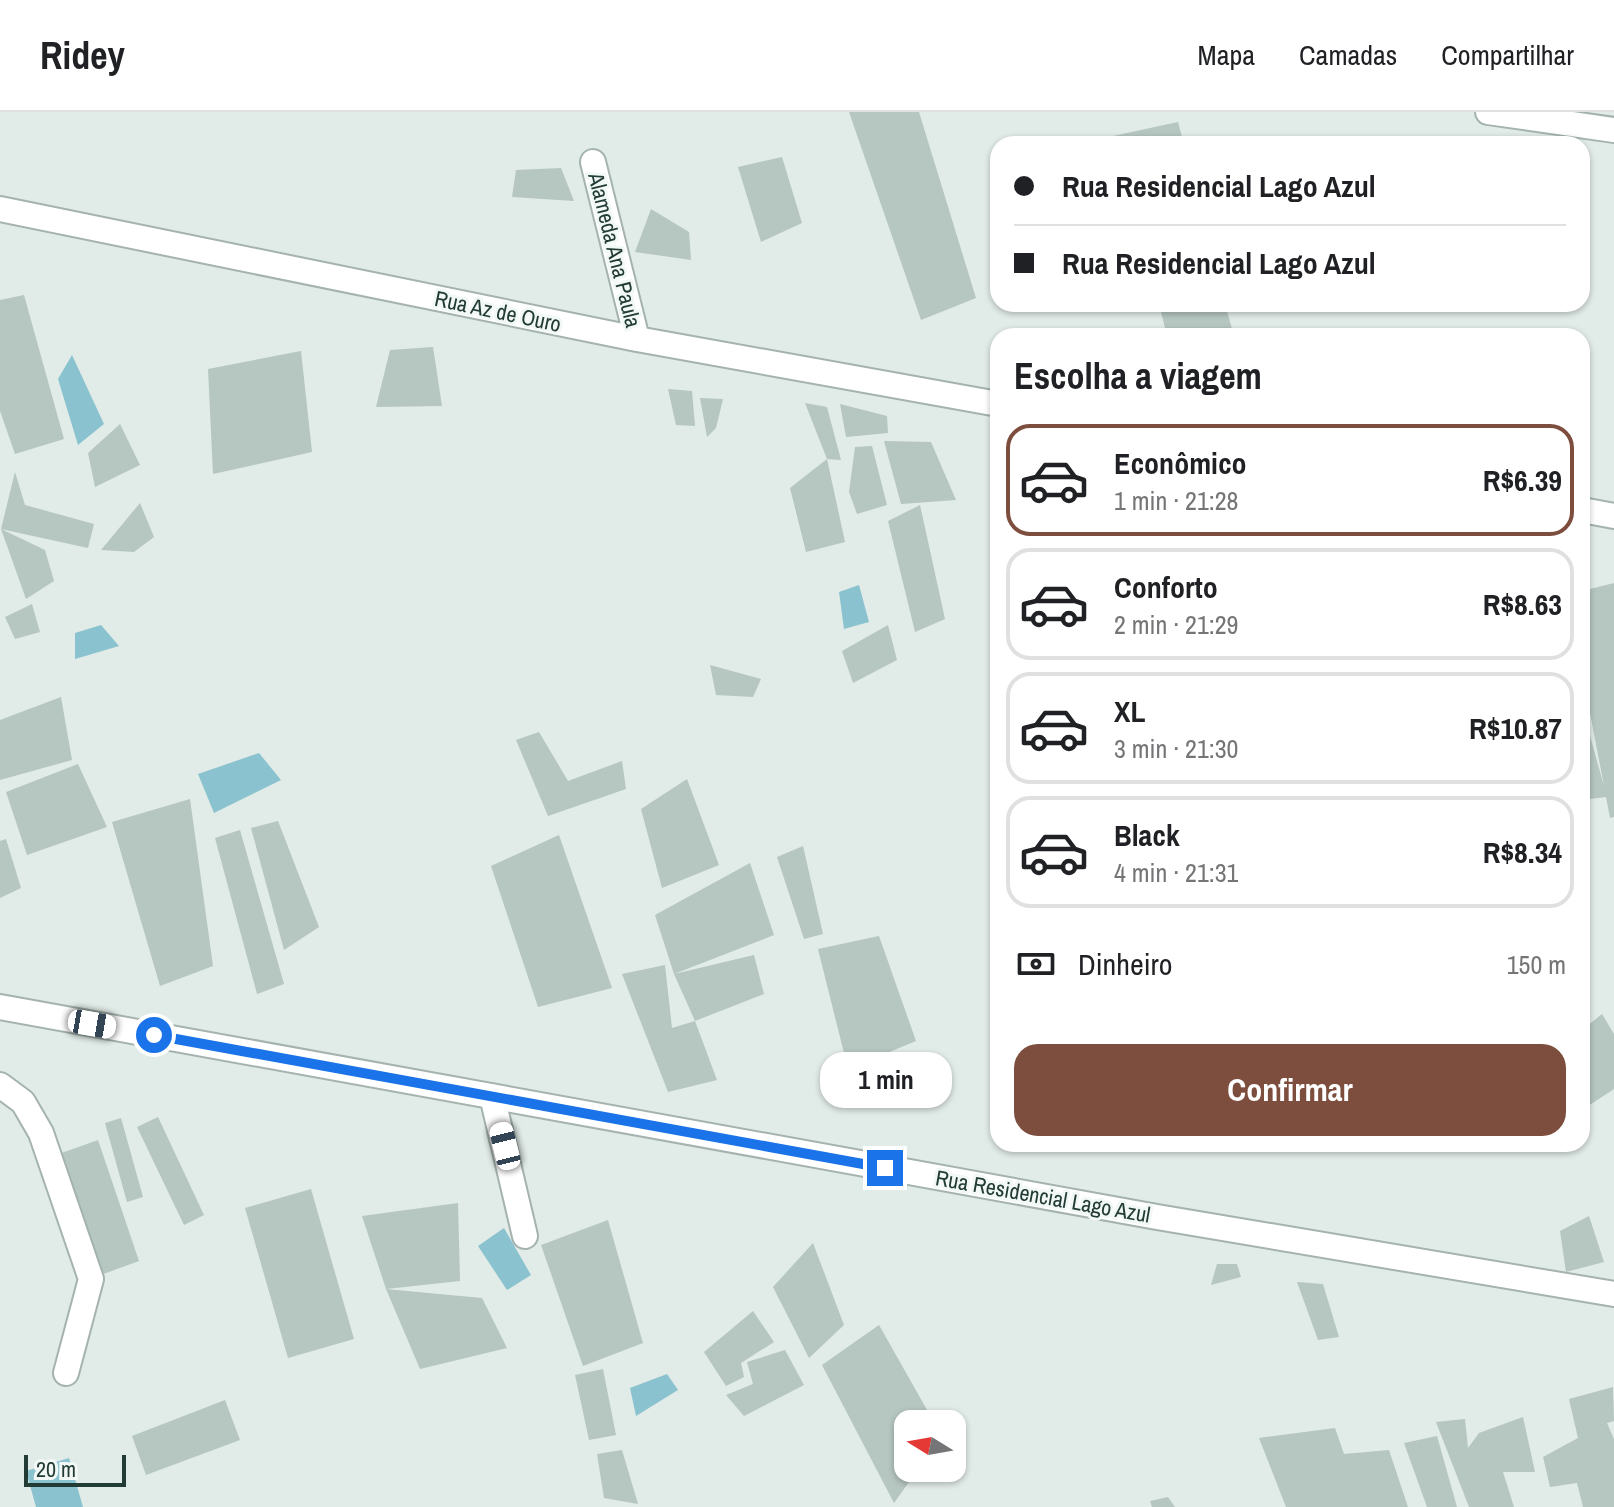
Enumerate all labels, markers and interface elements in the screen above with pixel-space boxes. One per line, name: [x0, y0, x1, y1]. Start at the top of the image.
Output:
text: Ridey: [40, 30, 125, 81]
text: Mapa: [1198, 36, 1255, 74]
text: Camadas: [1299, 36, 1397, 74]
text: Compartilhar: [1441, 36, 1574, 74]
text: Rua Residencial Lago Azul: [1062, 166, 1376, 206]
street label: Alameda Ana Paula: [581, 169, 649, 331]
text: Rua Residencial Lago Azul: [1062, 243, 1376, 283]
street label: Rua Az de Ouro: [432, 283, 564, 339]
text: Escolha a viagem: [1014, 352, 1262, 400]
text: Econômico: [1114, 443, 1247, 483]
icon: car: [1018, 444, 1090, 516]
text: R$6.39: [1483, 460, 1562, 500]
text: 1 min · 21:28: [1114, 483, 1238, 518]
text: Conforto: [1114, 567, 1218, 607]
icon: car: [1018, 568, 1090, 640]
text: R$8.63: [1483, 584, 1562, 624]
text: 2 min · 21:29: [1114, 607, 1238, 642]
text: XL: [1114, 691, 1145, 731]
icon: car: [1018, 692, 1090, 764]
text: R$10.87: [1469, 708, 1562, 748]
text: 3 min · 21:30: [1114, 731, 1238, 766]
text: Black: [1114, 815, 1180, 855]
icon: car: [1018, 816, 1090, 888]
text: R$8.34: [1483, 832, 1562, 872]
text: 4 min · 21:31: [1114, 855, 1238, 890]
icon: cash: [1014, 942, 1058, 986]
text: Dinheiro: [1078, 944, 1172, 984]
text: 150 m: [1507, 947, 1566, 982]
car: [66, 1008, 118, 1040]
route start: [136, 1017, 172, 1053]
button: Confirmar: [1014, 1044, 1566, 1136]
callout: 1 min: [819, 1052, 951, 1108]
text: 1 min: [858, 1062, 914, 1097]
car: [488, 1120, 522, 1172]
route end: [867, 1150, 903, 1186]
street label: Rua Residencial Lago Azul: [933, 1162, 1153, 1230]
north arrow: [894, 1410, 966, 1482]
map controls: [894, 1410, 966, 1482]
scale bar: [24, 1451, 126, 1487]
text: 20 m: [36, 1454, 76, 1484]

